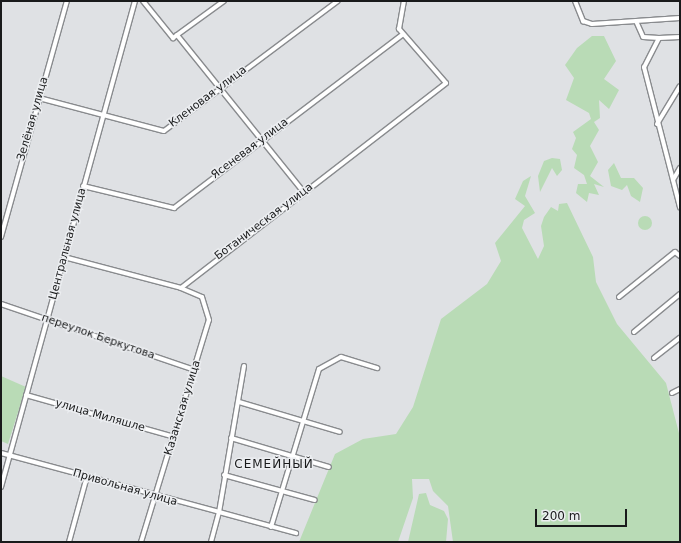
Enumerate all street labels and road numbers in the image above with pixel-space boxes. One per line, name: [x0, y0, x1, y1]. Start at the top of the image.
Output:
street label: Кленовая улица: [167, 64, 249, 130]
street label: Зелёная улица: [15, 76, 51, 162]
street label: Ясеневая улица: [209, 116, 291, 182]
street label: Ботаническая улица: [212, 181, 316, 263]
street label: Центральная улица: [47, 187, 89, 301]
street label: переулок Беркутова: [40, 311, 156, 363]
street label: Казанская улица: [162, 359, 204, 457]
street label: улица Миляшле: [54, 397, 146, 435]
street label: Привольная улица: [71, 467, 179, 509]

